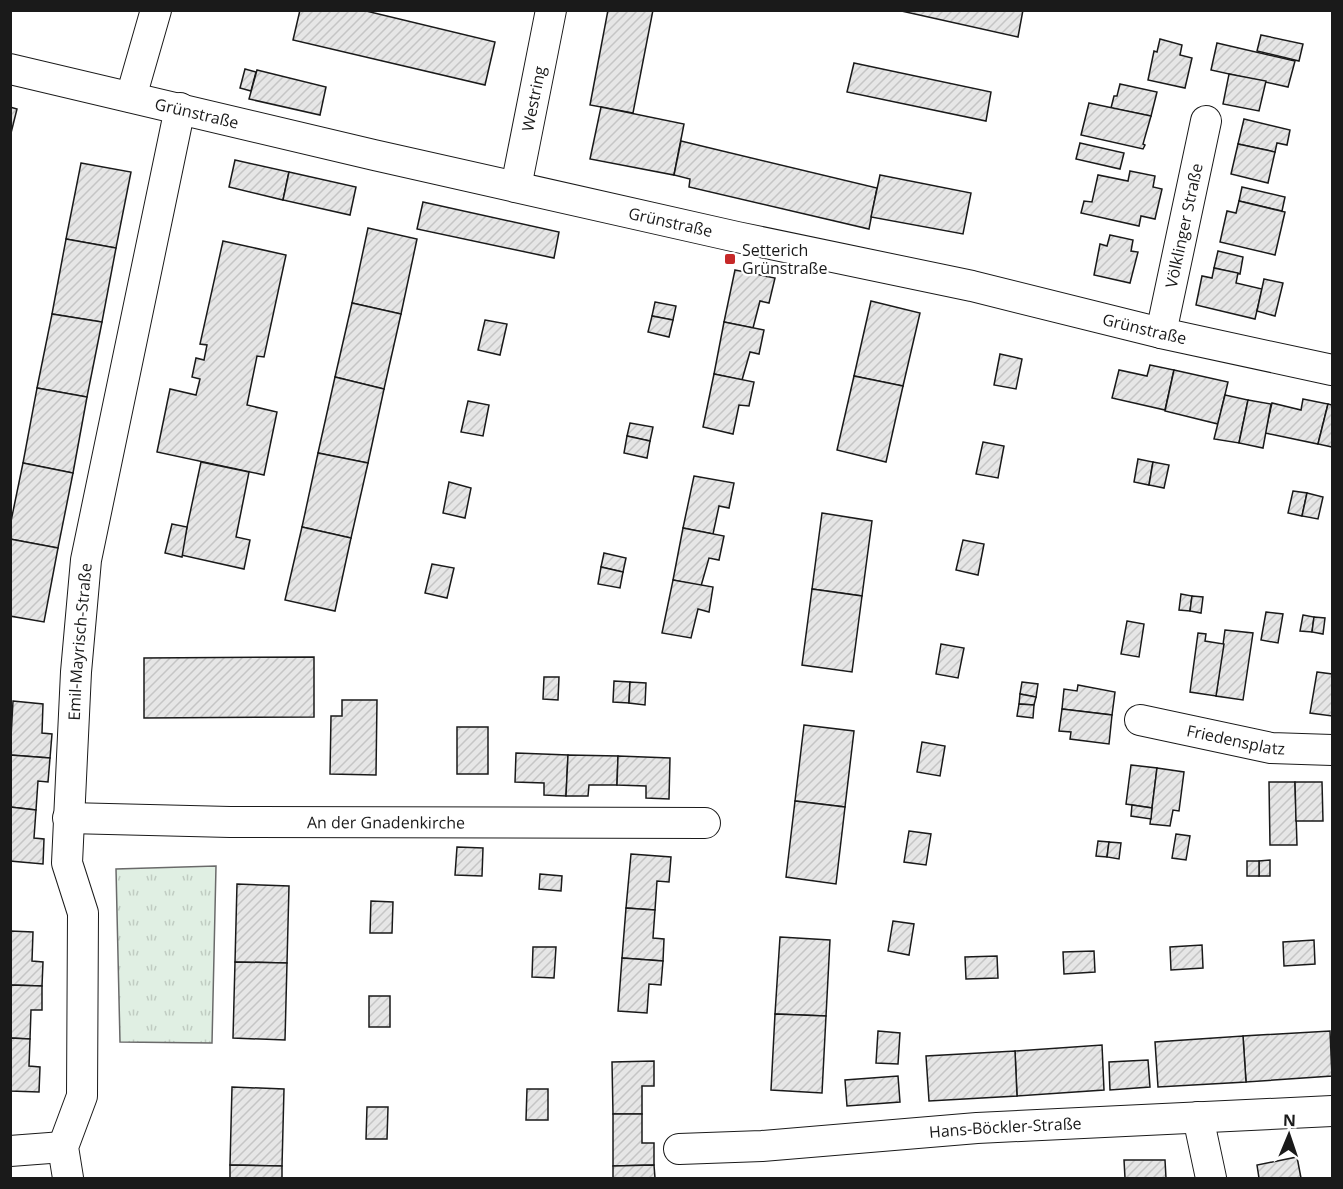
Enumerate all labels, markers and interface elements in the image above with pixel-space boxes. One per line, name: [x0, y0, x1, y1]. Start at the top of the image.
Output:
street label: Westring: [516, 64, 551, 133]
street label: Grünstraße: [153, 93, 241, 134]
street label: Völklinger Straße: [1160, 161, 1208, 290]
street label: Grünstraße: [626, 202, 715, 242]
place label: Setterich Grünstraße: [742, 239, 828, 279]
marker: Setterich Grünstraße: [723, 252, 737, 266]
street label: Grünstraße: [1100, 308, 1189, 349]
street label: Emil-Mayrisch-Straße: [63, 562, 97, 721]
street label: Friedensplatz: [1185, 719, 1285, 759]
street label: An der Gnadenkirche: [307, 811, 465, 833]
north arrow: [1259, 1105, 1319, 1165]
text: N: [1283, 1109, 1296, 1131]
street label: Hans-Böckler-Straße: [928, 1112, 1082, 1143]

